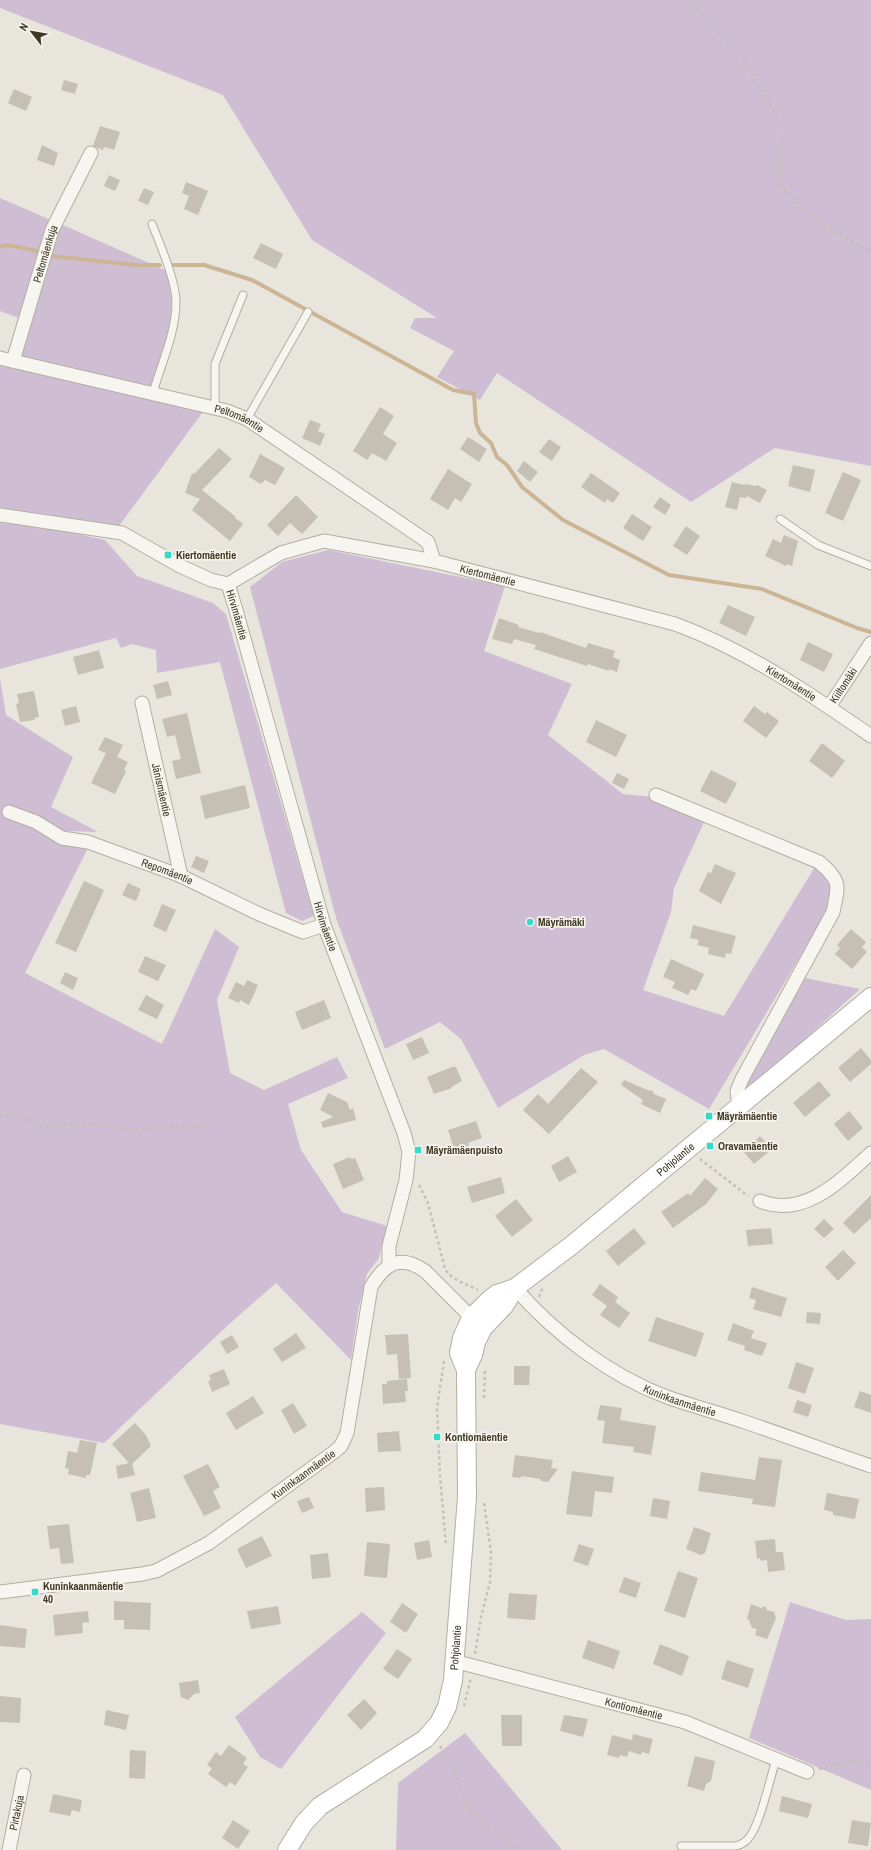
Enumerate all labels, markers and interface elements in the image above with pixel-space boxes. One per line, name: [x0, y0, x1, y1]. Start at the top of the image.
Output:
north arrow: [12, 12, 52, 52]
text: N: [16, 20, 31, 33]
street label: Peltomäenkuja: [30, 222, 61, 284]
street label: Peltomäentie: [213, 401, 267, 435]
place label: Kiertomäentie: [176, 548, 236, 562]
marker: Kiertomäentie: [163, 550, 173, 560]
street label: Kiertomäentie: [459, 561, 517, 589]
street label: Hirvimäentie: [223, 588, 251, 641]
street label: Kiertomäentie: [763, 662, 819, 704]
street label: Kiiltomäki: [826, 665, 860, 706]
street label: Jänismäentie: [149, 762, 174, 818]
street label: Repomäentie: [139, 855, 195, 888]
street label: Hirvimäentie: [311, 900, 340, 953]
place label: Mäyrämäki: [538, 915, 585, 929]
marker: Mäyrämäki: [525, 917, 535, 927]
place label: Mäyrämäentie: [717, 1109, 777, 1123]
marker: Mäyrämäentie: [704, 1111, 714, 1121]
street label: Pohjolantie: [654, 1139, 697, 1179]
place label: Oravamäentie: [718, 1139, 778, 1153]
marker: Oravamäentie: [705, 1141, 715, 1151]
place label: Mäyrämäenpuisto: [426, 1143, 503, 1157]
marker: Mäyrämäenpuisto: [413, 1145, 423, 1155]
street label: Kuninkaanmäentie: [641, 1381, 718, 1419]
place label: Kontiomäentie: [445, 1430, 508, 1444]
marker: Kontiomäentie: [432, 1432, 442, 1442]
street label: Kuninkaanmäentie: [268, 1446, 338, 1502]
place label: Kuninkaanmäentie 40: [43, 1579, 123, 1606]
marker: Kuninkaanmäentie 40: [30, 1587, 40, 1597]
street label: Pohjolantie: [447, 1625, 464, 1671]
street label: Kontiomäentie: [604, 1694, 664, 1723]
street label: Pirtakuja: [6, 1794, 27, 1832]

